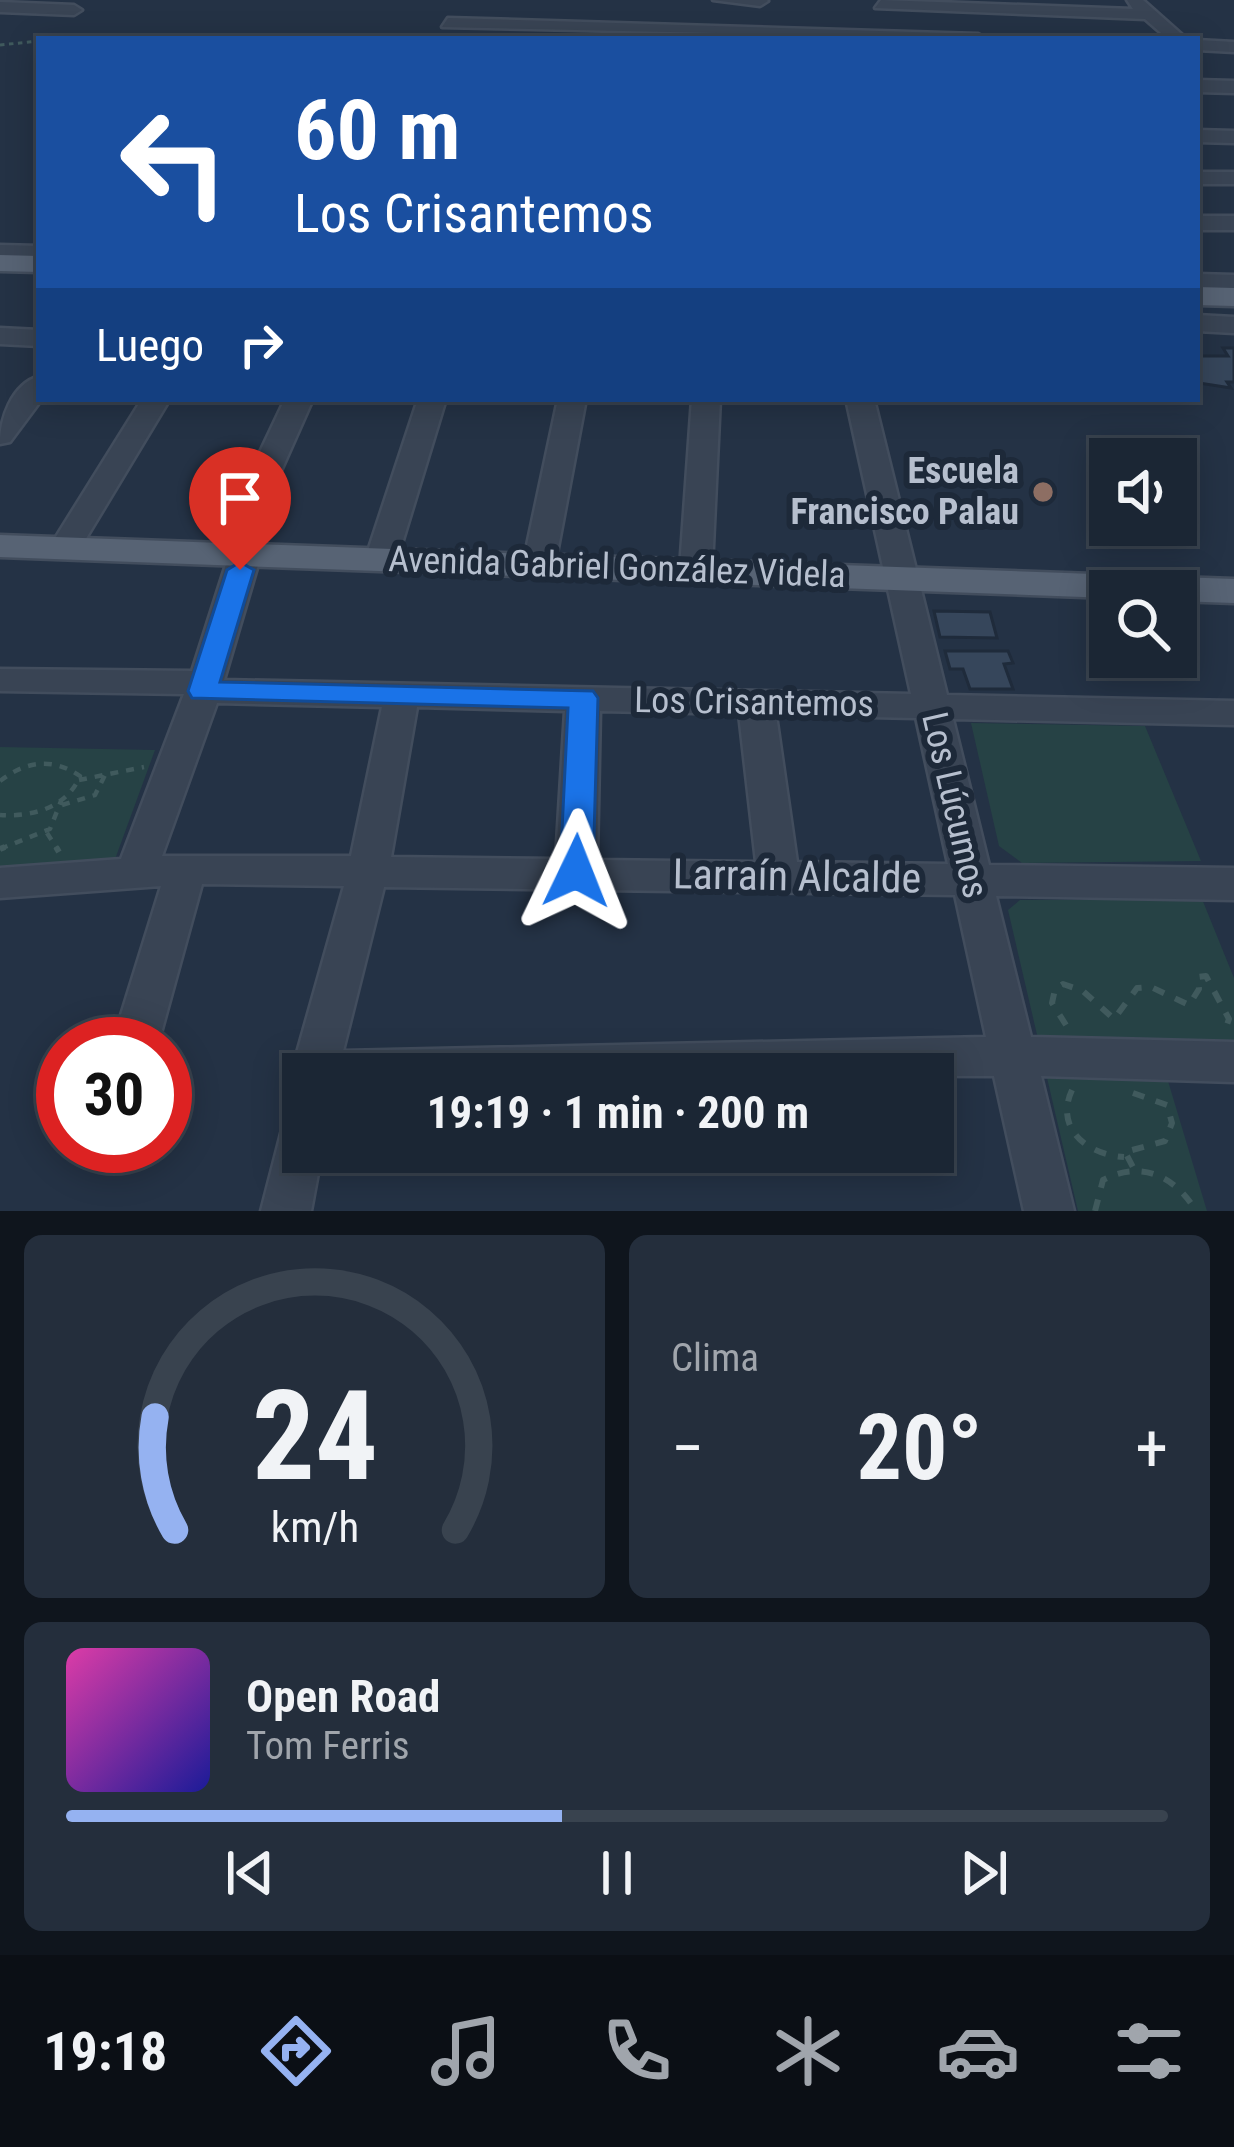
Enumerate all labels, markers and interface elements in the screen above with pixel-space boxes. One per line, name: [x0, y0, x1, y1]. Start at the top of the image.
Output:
text: 60 m: [294, 81, 461, 180]
icon: left: [96, 84, 252, 240]
text: Los Crisantemos: [294, 182, 654, 245]
icon: right: [228, 312, 294, 378]
text: Luego: [96, 319, 204, 372]
map controls: [1089, 438, 1197, 678]
button: sound: [1089, 438, 1197, 546]
pin: [189, 447, 291, 570]
place label: Escuela Francisco Palau: [791, 450, 1019, 533]
icon: arrive: [207, 465, 273, 531]
marker: Escuela Francisco Palau: [1030, 479, 1056, 505]
street label: Avenida Gabriel González Videla: [388, 538, 846, 596]
button: search: [1089, 570, 1197, 678]
street label: Los Crisantemos: [634, 679, 874, 725]
street label: Los Lúcumos: [913, 708, 997, 902]
position arrow: [513, 808, 639, 934]
street label: Larraín Alcalde: [672, 849, 922, 903]
speed limit sign: 30: [36, 1017, 192, 1173]
text: 19:19 · 1 min · 200 m: [427, 1086, 809, 1139]
text: Clima: [671, 1335, 759, 1381]
text: 24: [251, 1363, 378, 1509]
text: 20°: [857, 1396, 983, 1501]
text: −: [671, 1410, 704, 1487]
text: +: [1135, 1410, 1168, 1487]
text: km/h: [270, 1501, 359, 1551]
text: Open Road: [246, 1670, 440, 1723]
text: Tom Ferris: [246, 1723, 409, 1769]
icon: previous: [217, 1840, 283, 1906]
icon: pause: [584, 1840, 650, 1906]
icon: next: [951, 1840, 1017, 1906]
icon: directions: [254, 2009, 338, 2093]
icon: music: [424, 2009, 508, 2093]
icon: phone: [595, 2009, 679, 2093]
icon: climate: [766, 2009, 850, 2093]
icon: car: [936, 2009, 1020, 2093]
icon: filters: [1107, 2009, 1191, 2093]
text: 19:18: [43, 2020, 167, 2083]

